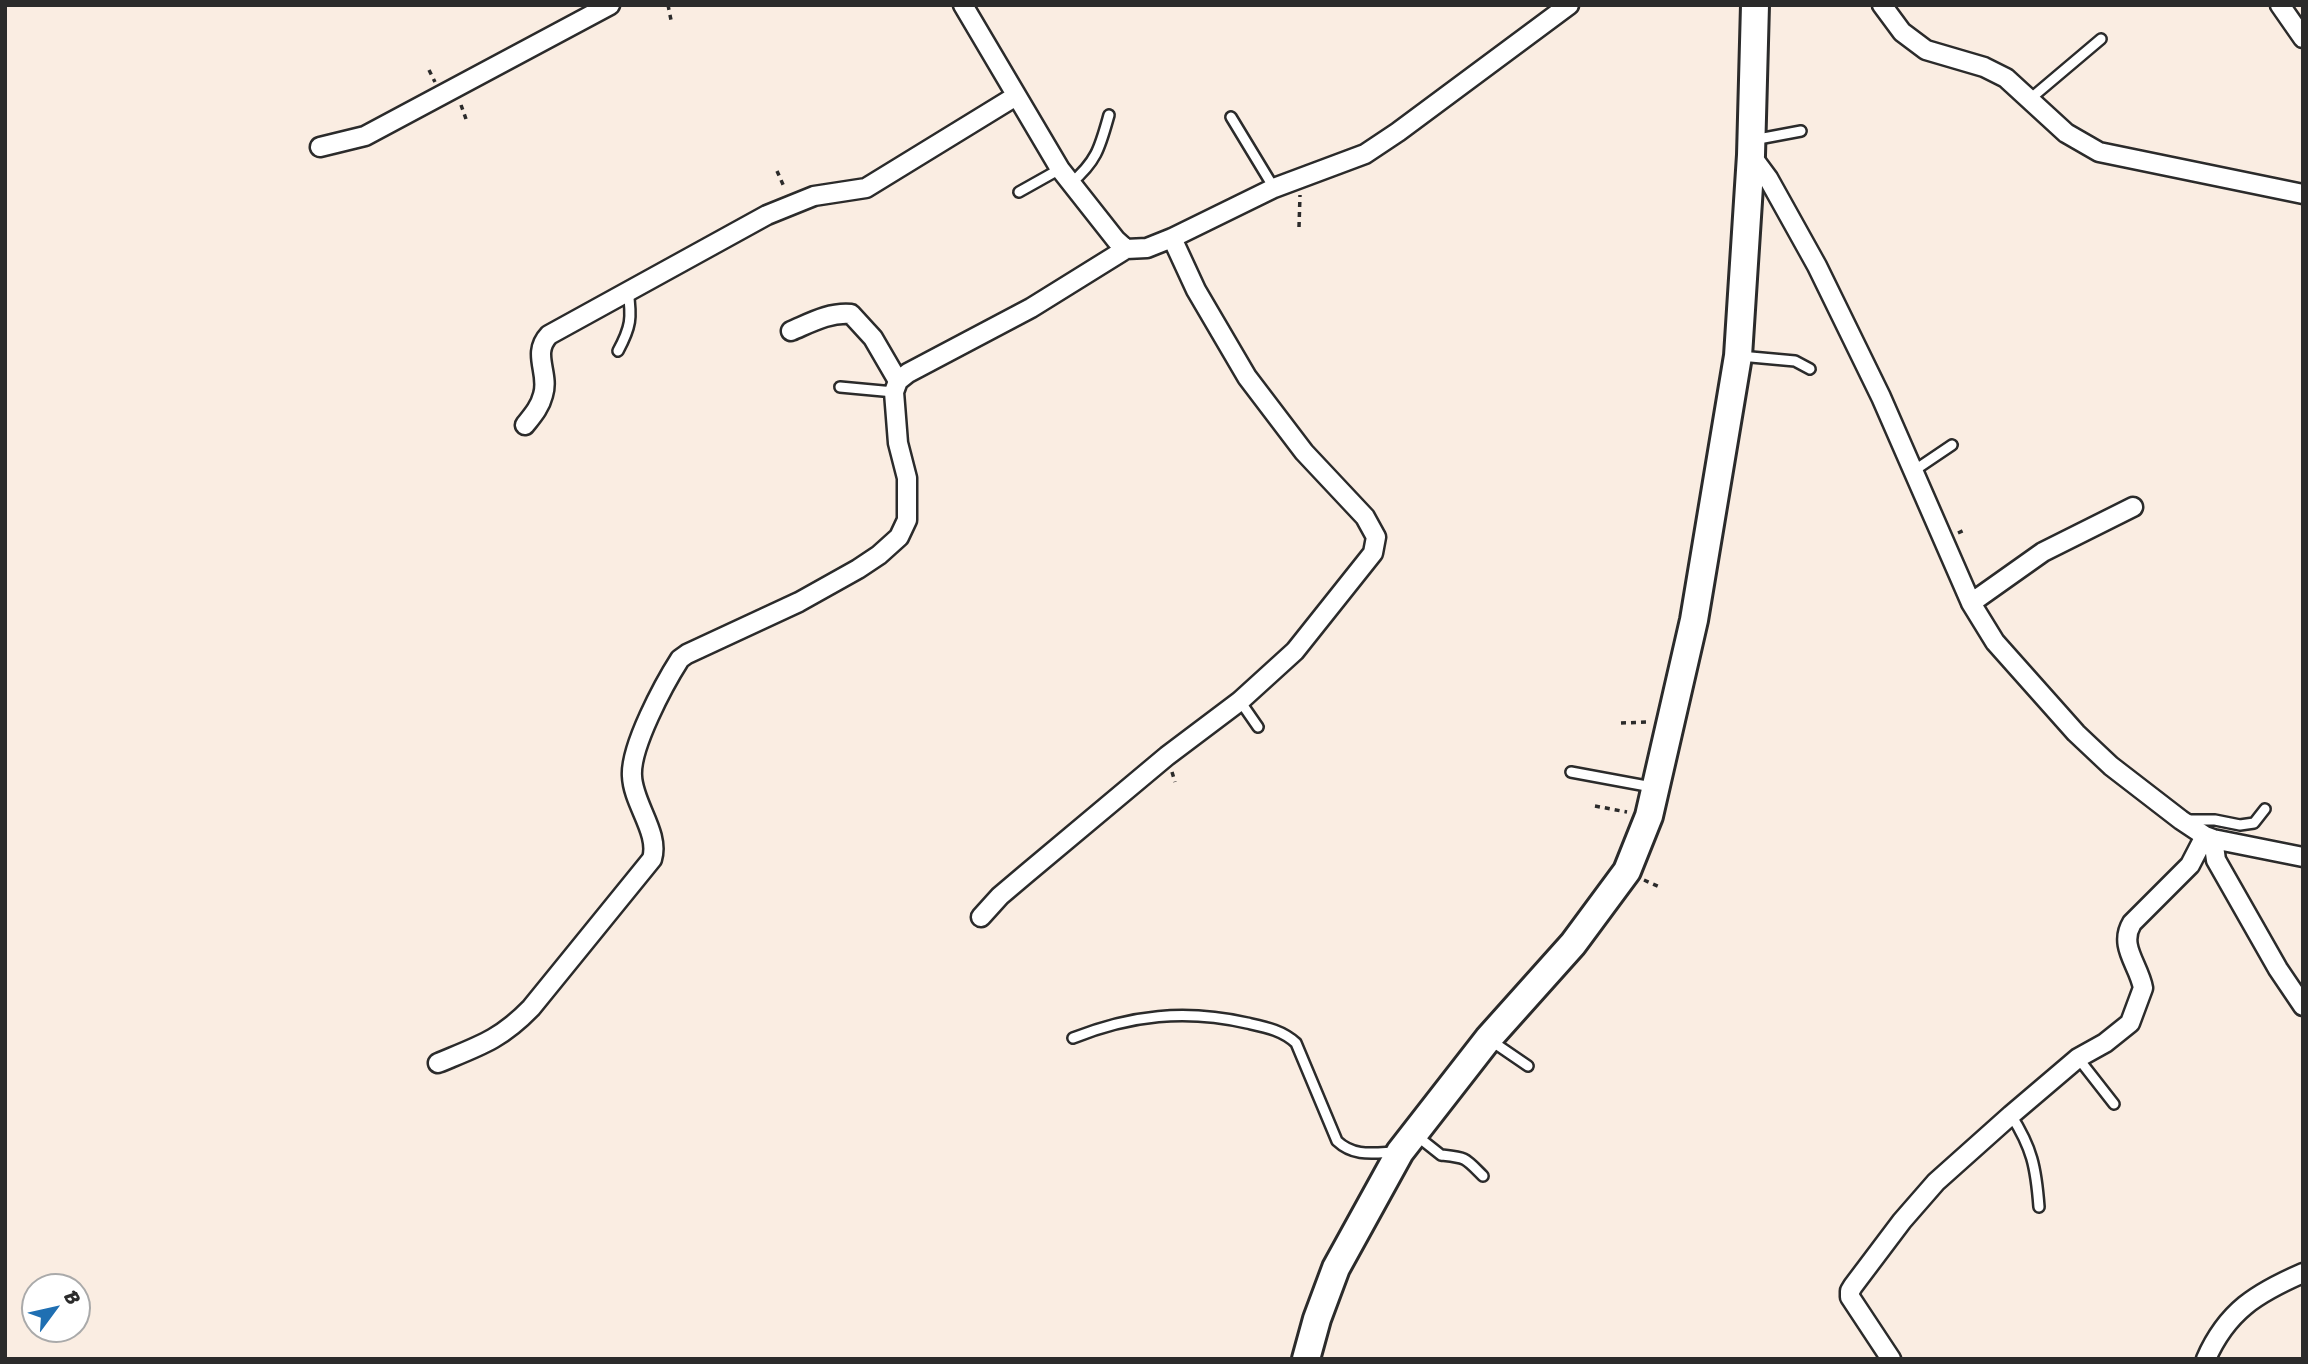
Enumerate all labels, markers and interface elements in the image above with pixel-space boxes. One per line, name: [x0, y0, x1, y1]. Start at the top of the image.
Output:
north arrow: [21, 1273, 91, 1343]
text: B: [55, 1283, 89, 1311]

